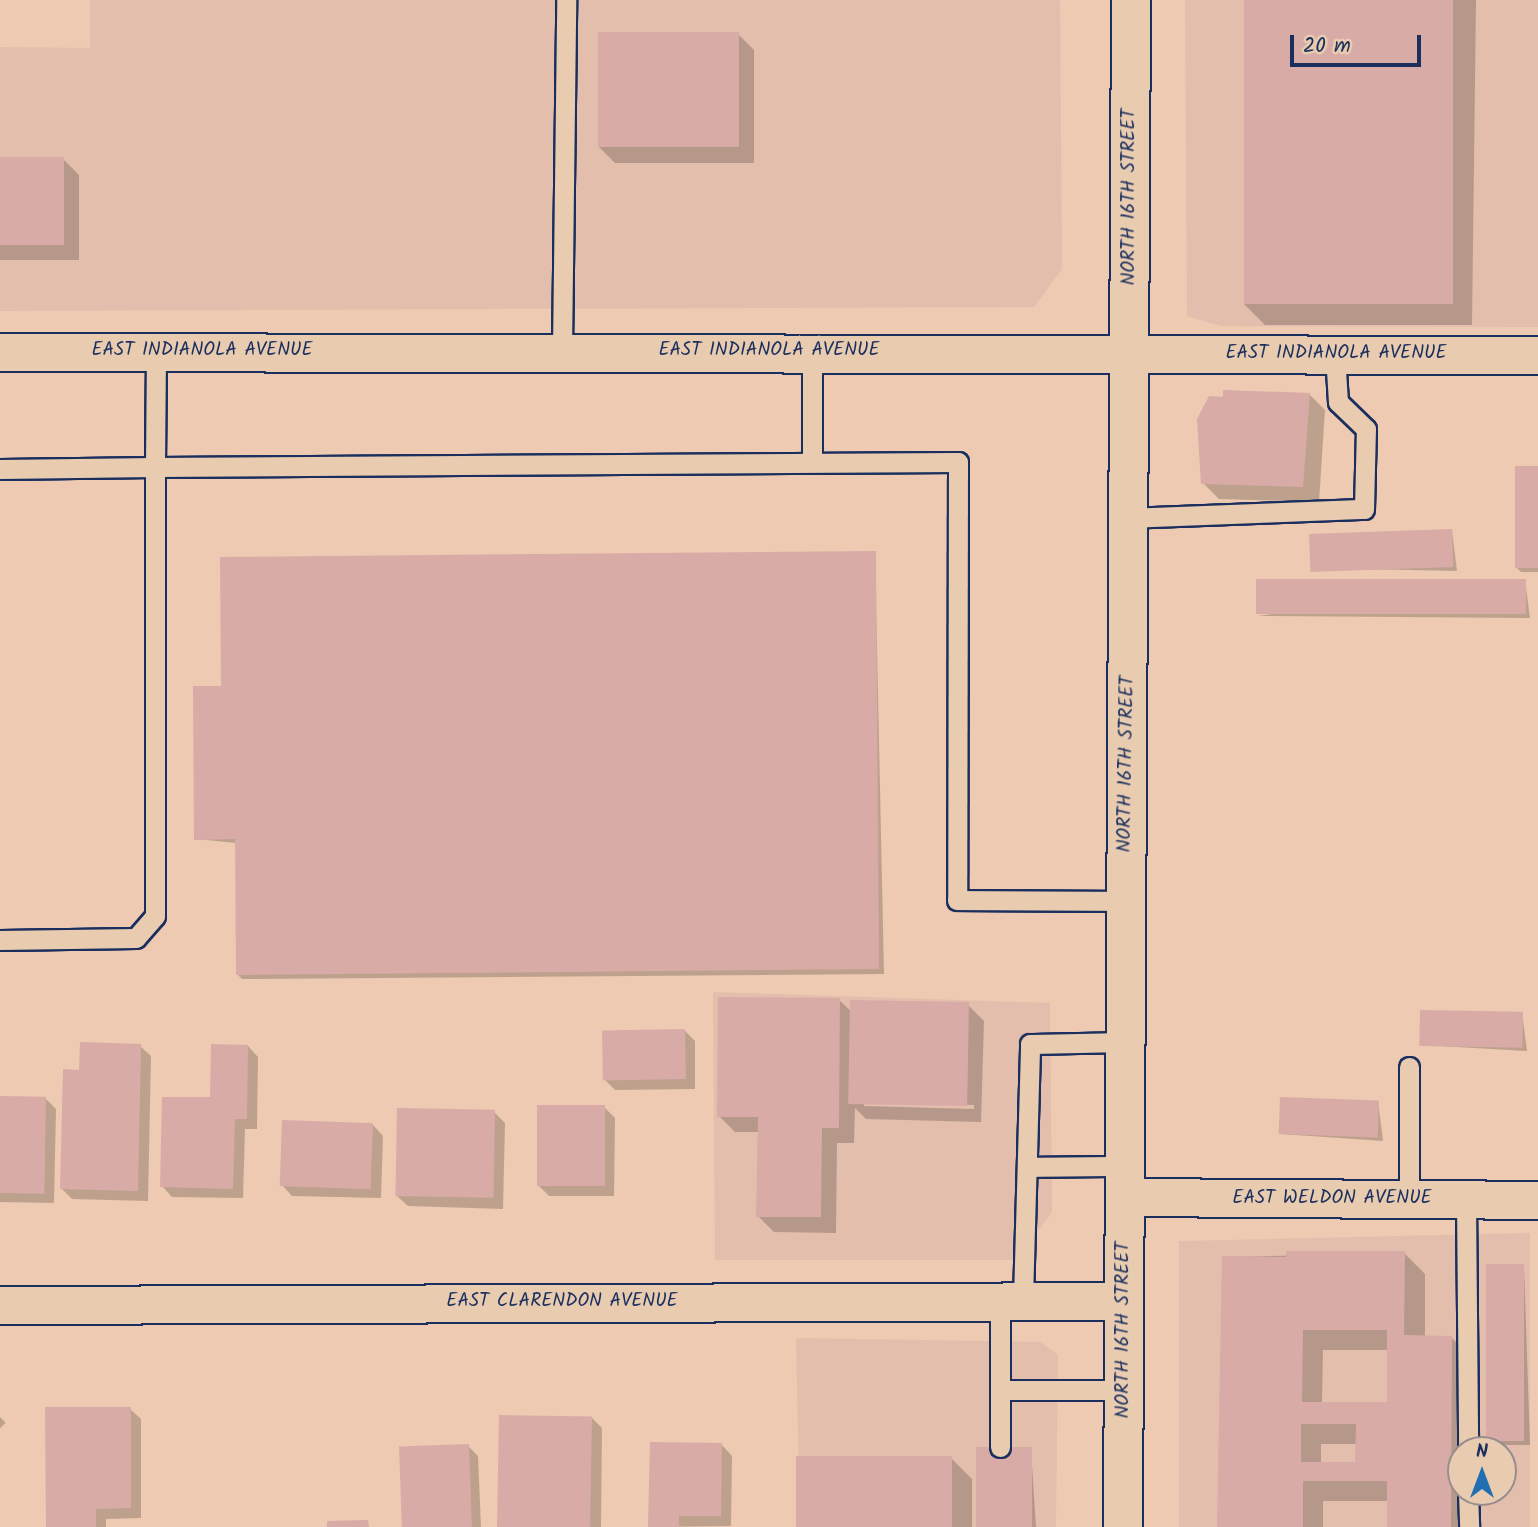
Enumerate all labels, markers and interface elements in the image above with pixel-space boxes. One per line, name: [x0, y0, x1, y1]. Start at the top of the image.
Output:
scale bar: [1293, 21, 1424, 65]
text: 20 m: [1303, 30, 1351, 63]
street label: NORTH 16TH STREET: [1119, 109, 1141, 285]
street label: EAST INDIANOLA AVENUE: [91, 340, 313, 362]
street label: EAST INDIANOLA AVENUE: [658, 340, 880, 362]
street label: EAST INDIANOLA AVENUE: [1225, 343, 1447, 365]
street label: NORTH 16TH STREET: [1114, 675, 1140, 853]
street label: EAST WELDON AVENUE: [1232, 1188, 1432, 1210]
street label: NORTH 16TH STREET: [1113, 1242, 1135, 1418]
street label: EAST CLARENDON AVENUE: [446, 1291, 678, 1313]
north arrow: [1447, 1436, 1517, 1506]
text: N: [1476, 1437, 1488, 1467]

